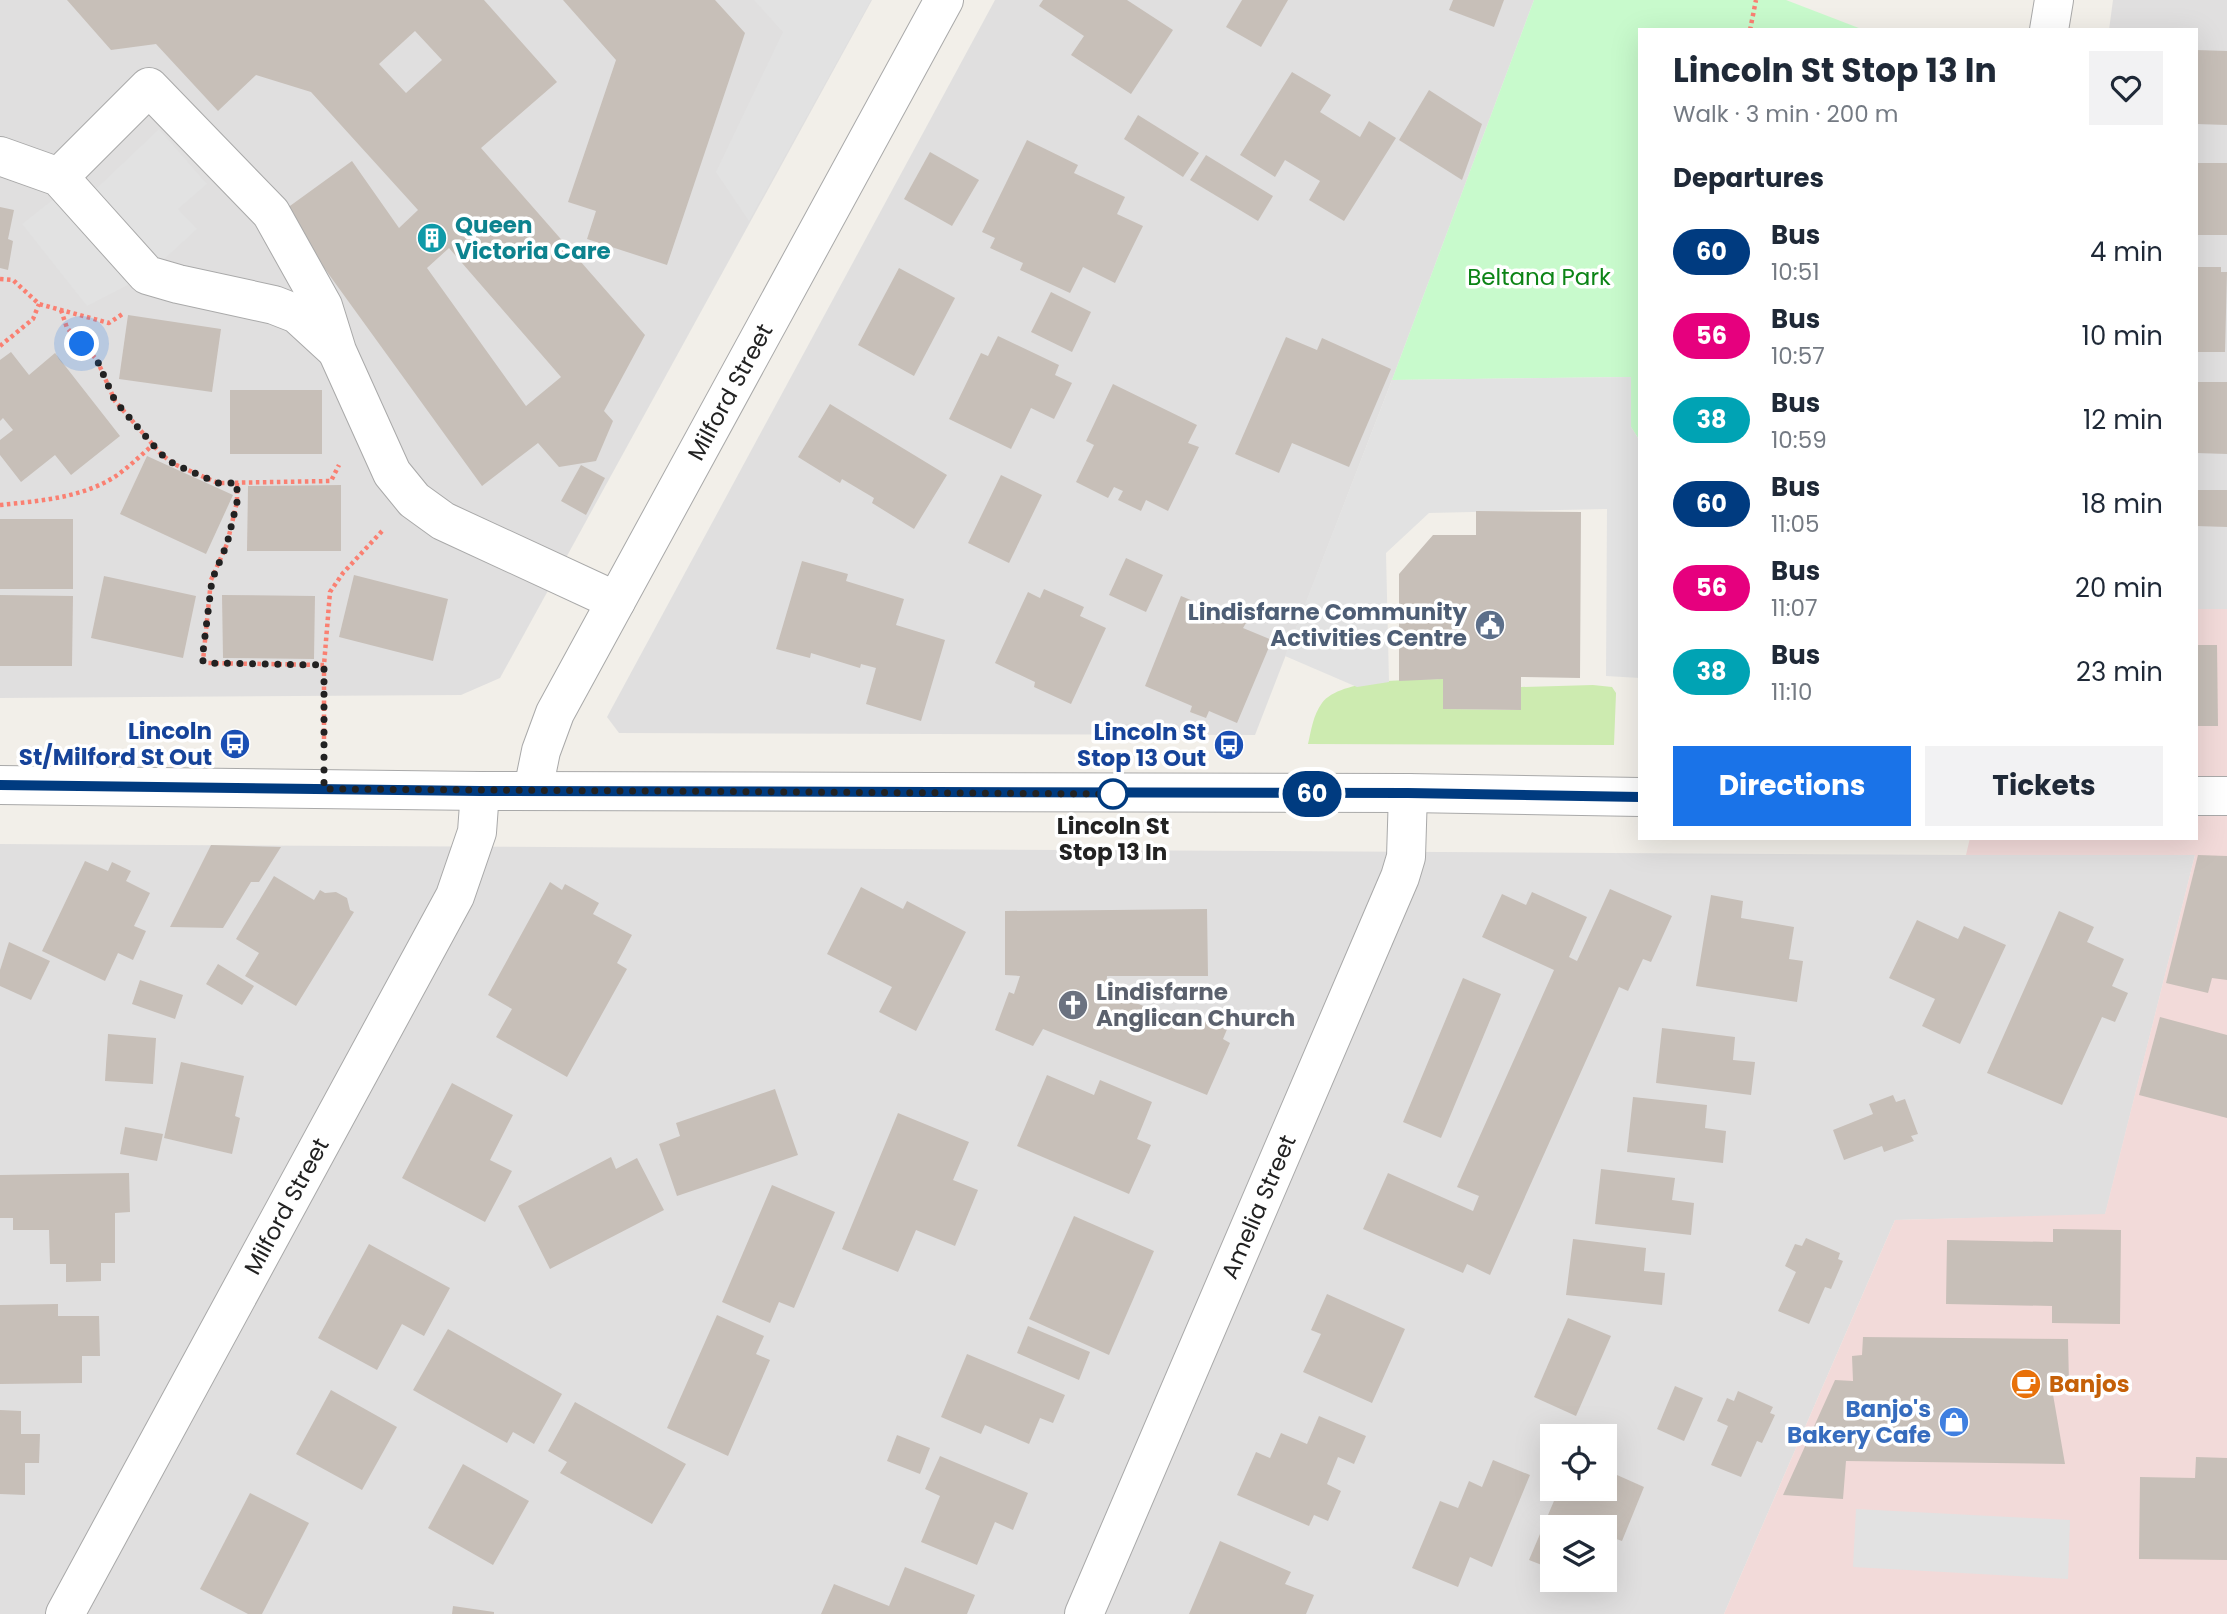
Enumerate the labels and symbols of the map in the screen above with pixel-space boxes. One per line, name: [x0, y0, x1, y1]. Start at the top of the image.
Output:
place label: Queen Victoria Care: [455, 209, 611, 267]
building icon: Queen Victoria Care: [415, 221, 449, 255]
park label: Beltana Park: [1467, 261, 1611, 293]
street label: Milford Street: [680, 318, 780, 466]
your location: [64, 326, 99, 361]
place label: Lindisfarne Community Activities Centre: [1188, 596, 1467, 654]
public building icon: Lindisfarne Community Activities Centre: [1473, 608, 1507, 642]
place label: Lincoln St/Milford St Out: [19, 715, 212, 773]
place label: Lincoln St Stop 13 Out: [1077, 716, 1206, 774]
bus stop icon: Lincoln St/Milford St Out: [218, 727, 252, 761]
bus stop icon: Lincoln St Stop 13 Out: [1212, 728, 1246, 762]
line badge: 60: [1280, 771, 1344, 817]
marker: Lincoln St Stop 13 In: [1098, 779, 1128, 809]
place label: Lincoln St Stop 13 In: [1057, 810, 1169, 868]
place label: Lindisfarne Anglican Church: [1096, 976, 1295, 1034]
church icon: Lindisfarne Anglican Church: [1056, 988, 1090, 1022]
street label: Amelia Street: [1214, 1130, 1304, 1284]
street label: Milford Street: [236, 1132, 337, 1280]
cafe icon: Banjos: [2009, 1367, 2043, 1401]
place label: Banjos: [2049, 1368, 2130, 1400]
place label: Banjo's Bakery Cafe: [1787, 1393, 1931, 1451]
shop icon: Banjo's Bakery Cafe: [1937, 1405, 1971, 1439]

